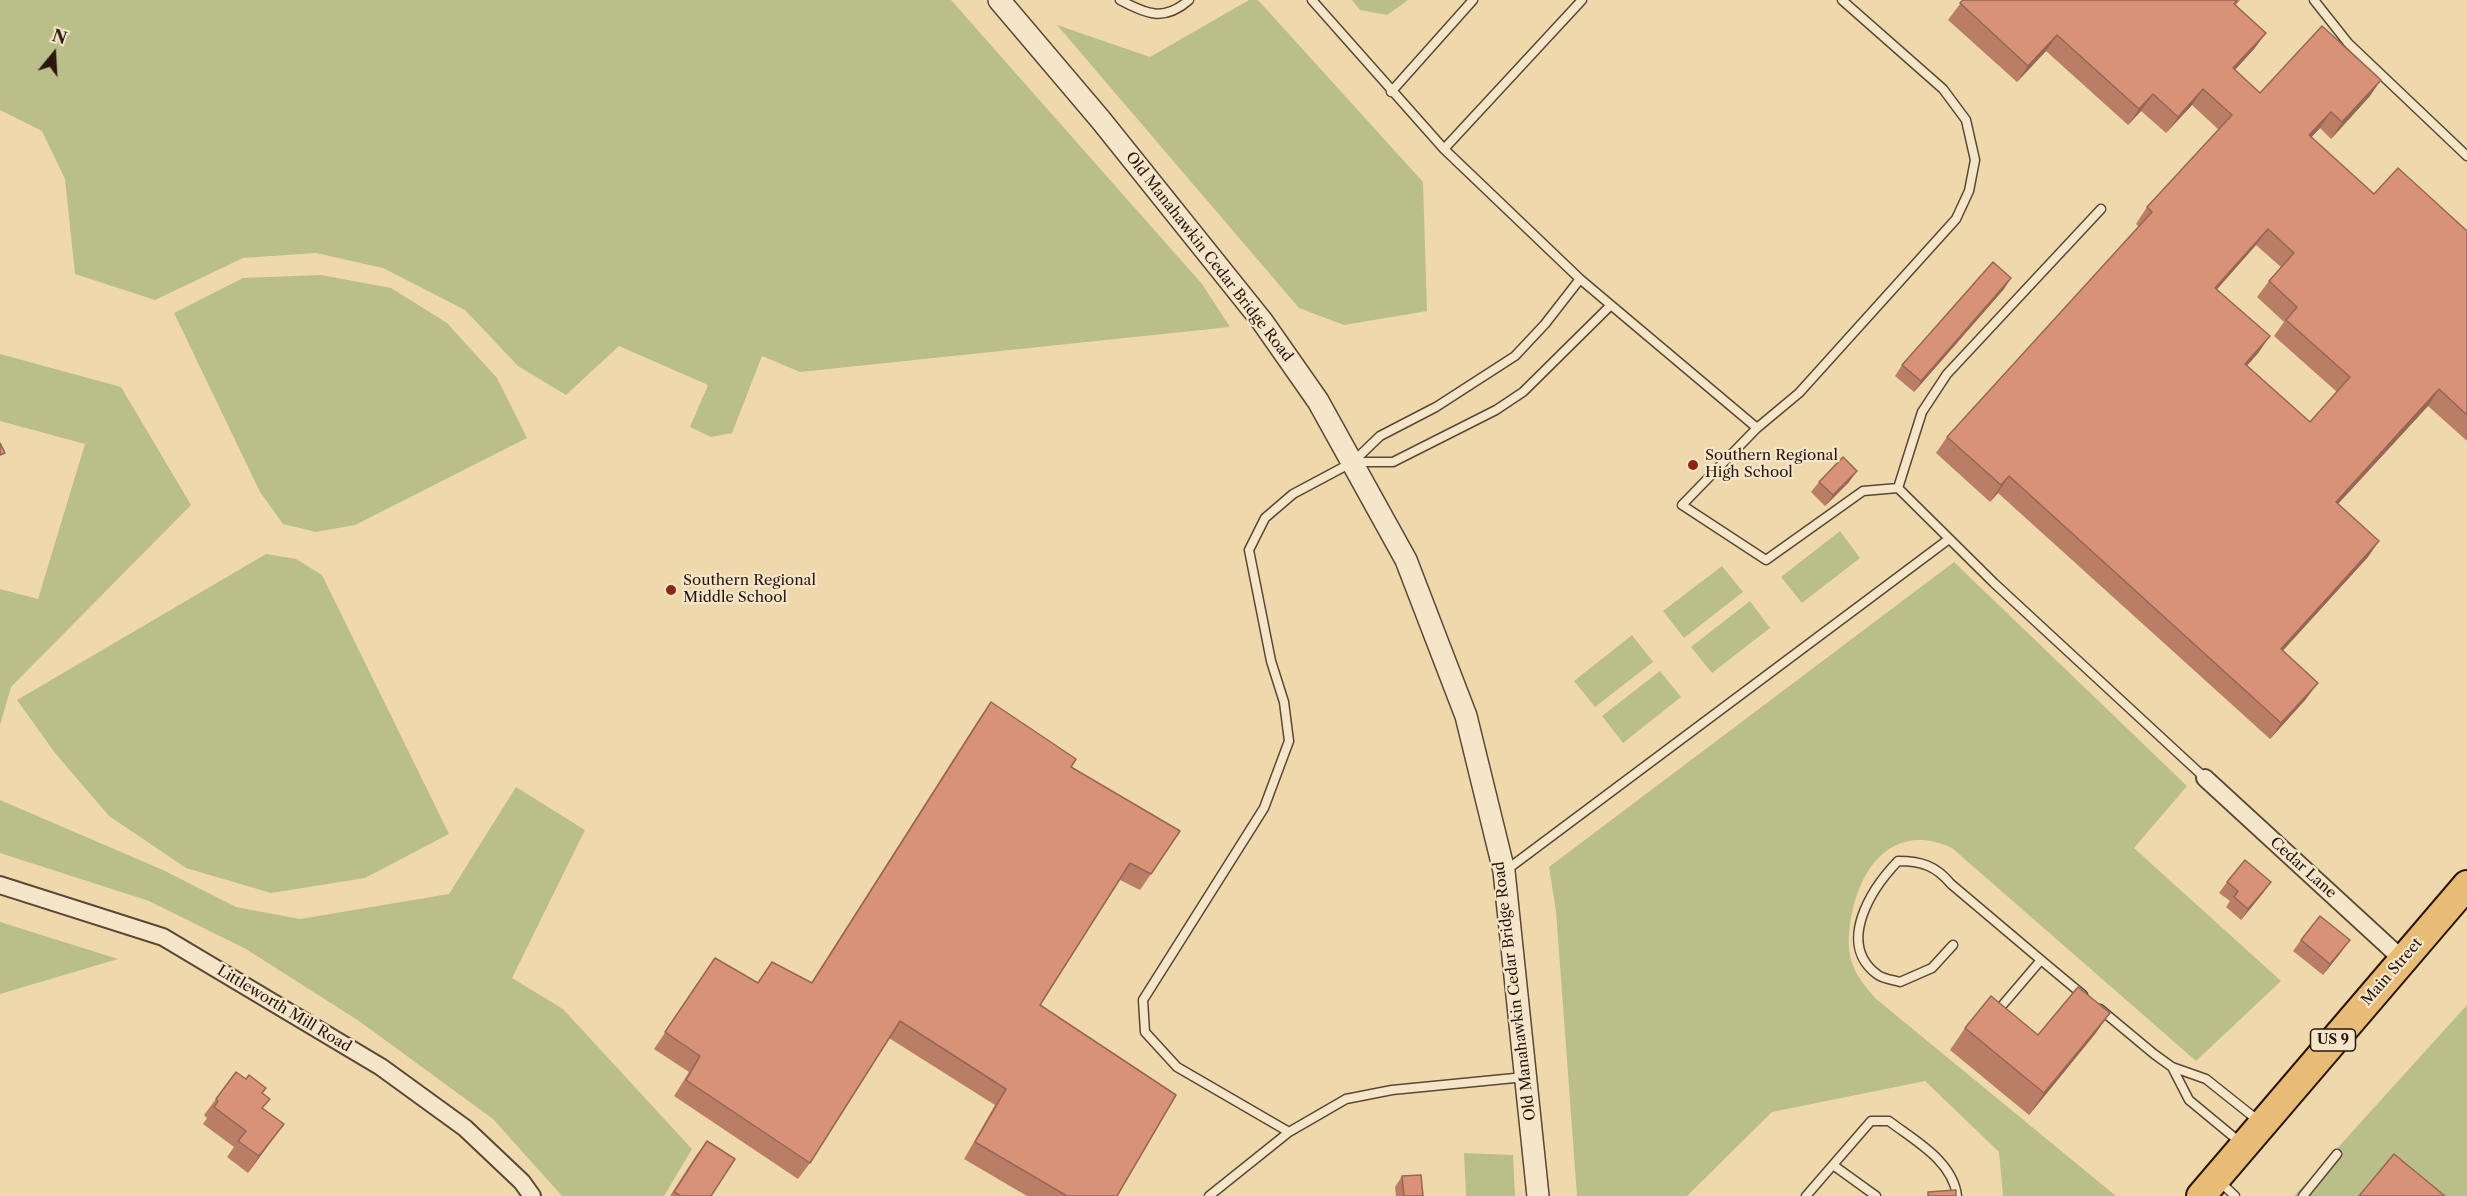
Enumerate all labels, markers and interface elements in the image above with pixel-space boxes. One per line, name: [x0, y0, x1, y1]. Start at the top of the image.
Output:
north arrow: [24, 24, 84, 84]
text: N: [50, 25, 69, 49]
street label: Old Manahawkin Cedar Bridge Road: [1122, 149, 1296, 365]
place label: Southern Regional High School: [1705, 447, 1838, 482]
marker: Southern Regional High School: [1686, 458, 1700, 472]
place label: Southern Regional Middle School: [683, 572, 816, 607]
marker: Southern Regional Middle School: [664, 583, 678, 597]
street label: Cedar Lane: [2266, 834, 2340, 902]
street label: Old Manahawkin Cedar Bridge Road: [1490, 860, 1540, 1122]
street label: Main Street: [2358, 935, 2426, 1009]
street label: Littleworth Mill Road: [214, 962, 354, 1056]
road number: US 9: [2310, 1029, 2356, 1051]

